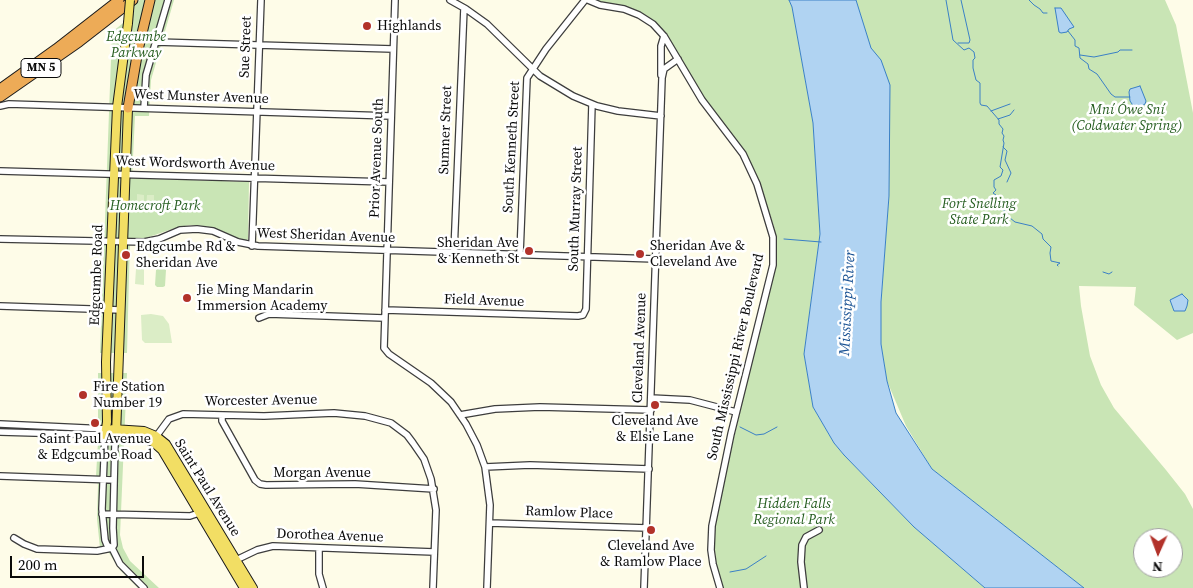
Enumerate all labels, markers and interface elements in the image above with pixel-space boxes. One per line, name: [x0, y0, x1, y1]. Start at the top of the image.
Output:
street label: Sue Street: [237, 16, 255, 78]
place label: Highlands: [377, 18, 441, 34]
marker: Highlands: [361, 20, 373, 32]
park label: Edgcumbe Parkway: [106, 29, 166, 62]
road number: MN 5: [21, 58, 61, 78]
street label: South Kenneth Street: [500, 81, 524, 213]
street label: Sumner Street: [436, 85, 456, 175]
street label: West Munster Avenue: [133, 86, 269, 108]
street label: Prior Avenue South: [367, 98, 387, 218]
park label: Mní Ówe Sní (Coldwater Spring): [1071, 102, 1183, 134]
street label: South Murray Street: [565, 146, 587, 272]
street label: West Wordsworth Avenue: [115, 153, 275, 175]
park label: Fort Snelling State Park: [942, 196, 1016, 228]
park label: Homecroft Park: [110, 198, 200, 214]
street label: Edgcumbe Road: [87, 224, 107, 326]
street label: West Sheridan Avenue: [256, 225, 396, 247]
place label: Sheridan Ave & Kenneth St: [437, 235, 519, 268]
place label: Sheridan Ave & Cleveland Ave: [650, 238, 745, 270]
place label: Edgcumbe Rd & Sheridan Ave: [136, 239, 236, 272]
marker: Sheridan Ave & Kenneth St: [523, 245, 535, 257]
marker: Sheridan Ave & Cleveland Ave: [634, 248, 646, 260]
marker: Edgcumbe Rd & Sheridan Ave: [120, 249, 132, 261]
water label: Mississippi River: [836, 250, 860, 356]
street label: South Mississippi River Boulevard: [704, 252, 768, 462]
place label: Jie Ming Mandarin Immersion Academy: [197, 282, 327, 314]
street label: Field Avenue: [444, 291, 524, 311]
marker: Jie Ming Mandarin Immersion Academy: [181, 292, 193, 304]
street label: Cleveland Avenue: [630, 292, 650, 404]
place label: Fire Station Number 19: [93, 379, 165, 412]
marker: Fire Station Number 19: [77, 389, 89, 401]
street label: Worcester Avenue: [204, 392, 318, 410]
marker: Cleveland Ave & Elsie Lane: [649, 399, 661, 411]
place label: Cleveland Ave & Elsie Lane: [612, 413, 698, 446]
marker: Saint Paul Avenue & Edgcumbe Road: [89, 417, 101, 429]
place label: Saint Paul Avenue & Edgcumbe Road: [38, 431, 152, 464]
street label: Saint Paul Avenue: [170, 436, 244, 540]
street label: Morgan Avenue: [273, 465, 371, 481]
park label: Hidden Falls Regional Park: [753, 496, 835, 528]
street label: Ramlow Place: [525, 503, 613, 523]
marker: Cleveland Ave & Ramlow Place: [645, 524, 657, 536]
street label: Dorothea Avenue: [276, 526, 384, 546]
north arrow: [1133, 528, 1183, 578]
place label: Cleveland Ave & Ramlow Place: [600, 538, 702, 570]
scale bar: [12, 546, 146, 578]
text: 200 m: [18, 554, 58, 575]
text: N: [1152, 557, 1163, 577]

